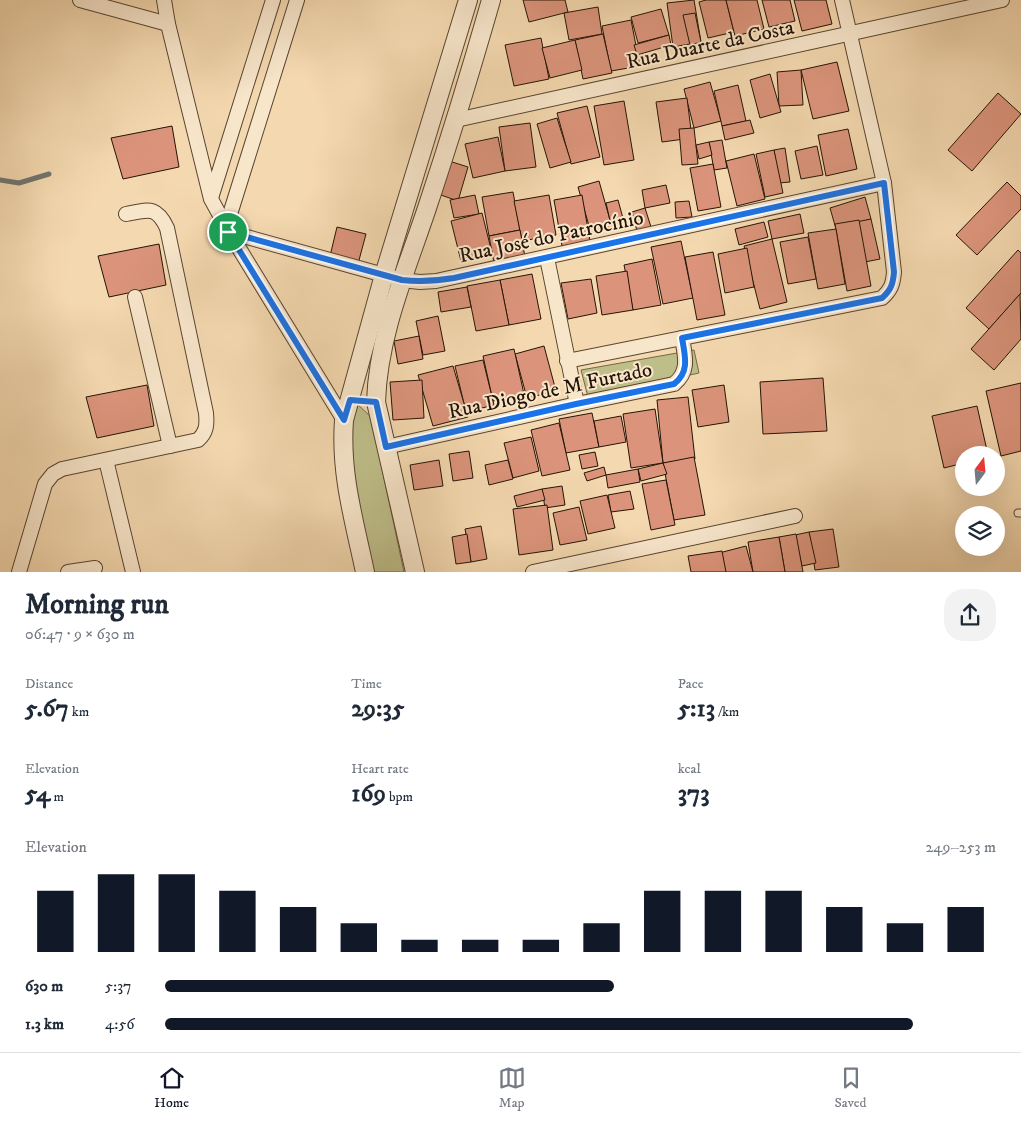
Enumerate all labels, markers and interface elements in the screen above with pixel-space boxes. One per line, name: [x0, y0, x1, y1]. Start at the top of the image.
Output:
street label: Rua Duarte da Costa: [624, 14, 796, 75]
street label: Rua José do Patrocínio: [457, 205, 646, 269]
pin: [207, 211, 249, 253]
icon: arrive: [214, 218, 242, 246]
street label: Rua Diogo de M Furtado: [446, 357, 655, 425]
north arrow: [955, 446, 1005, 496]
map controls: [955, 446, 1005, 556]
button: layers: [955, 506, 1005, 556]
text: Morning run: [25, 587, 169, 622]
button: share: [944, 589, 996, 641]
text: 06:47 · 9 × 630 m: [25, 624, 135, 644]
text: Distance: [25, 675, 73, 693]
text: Time: [351, 675, 382, 693]
text: Pace: [678, 675, 704, 693]
text: 5.67: [25, 693, 69, 724]
text: 29:35: [351, 693, 404, 724]
text: 5:13: [678, 693, 715, 724]
text: km: [69, 703, 89, 721]
text: /km: [715, 703, 739, 721]
text: Elevation: [25, 760, 79, 778]
text: Heart rate: [351, 760, 409, 778]
text: kcal: [678, 760, 701, 778]
text: 54: [25, 778, 51, 809]
text: 169: [351, 778, 386, 809]
text: 373: [678, 778, 709, 809]
text: m: [51, 788, 64, 806]
text: bpm: [386, 788, 413, 806]
text: Elevation: [25, 837, 87, 857]
text: 249–253 m: [925, 837, 996, 857]
text: 630 m: [25, 976, 63, 996]
text: 5:37: [105, 976, 132, 996]
text: 1.3 km: [25, 1014, 64, 1034]
text: 4:56: [105, 1014, 135, 1034]
tab: Home: [154, 1064, 189, 1112]
tab: Map: [498, 1064, 526, 1112]
tab: Saved: [834, 1064, 867, 1112]

